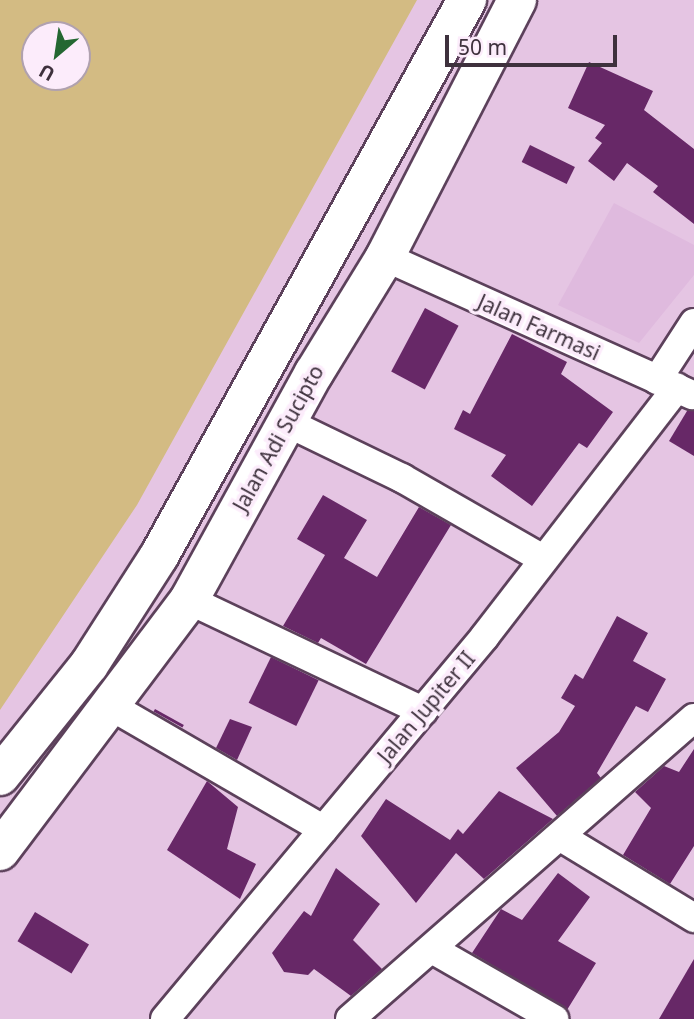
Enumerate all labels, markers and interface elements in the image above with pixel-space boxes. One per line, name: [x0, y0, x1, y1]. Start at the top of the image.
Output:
north arrow: [21, 21, 91, 91]
scale bar: [449, 21, 620, 65]
text: 50 m: [458, 33, 507, 61]
text: U: [34, 58, 59, 87]
street label: Jalan Farmasi: [474, 289, 604, 365]
street label: Jalan Adi Sucipto: [227, 360, 329, 516]
street label: Jalan Jupiter II: [372, 646, 480, 768]

